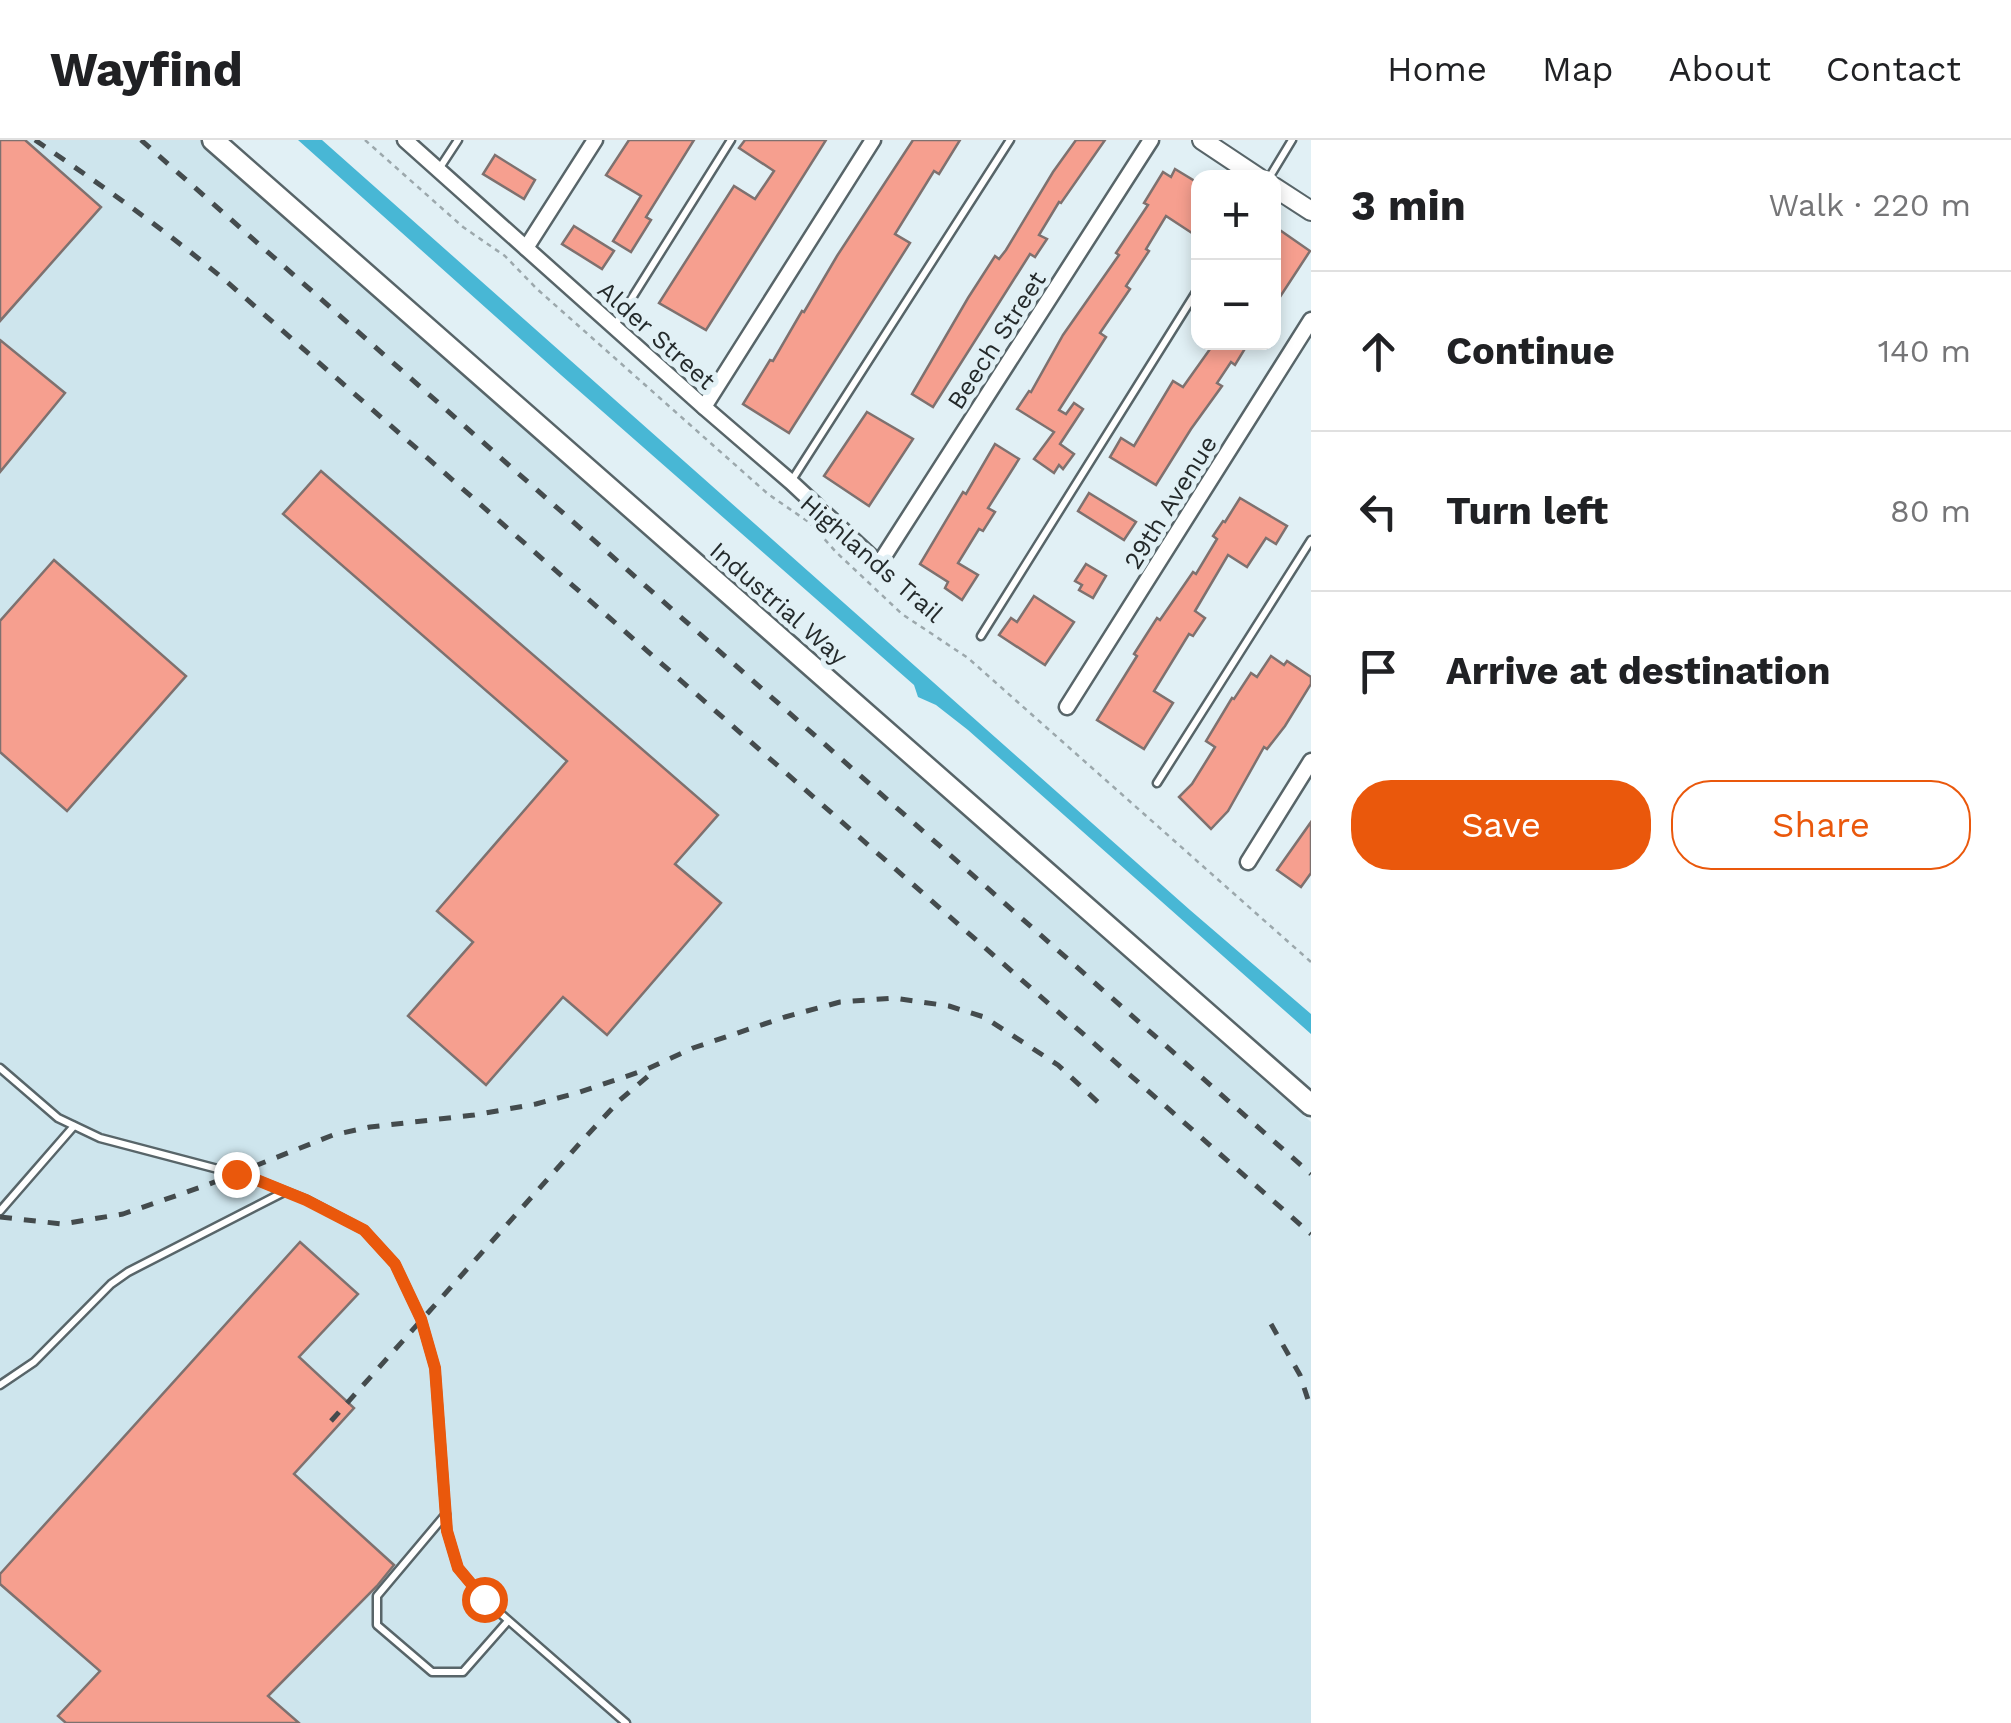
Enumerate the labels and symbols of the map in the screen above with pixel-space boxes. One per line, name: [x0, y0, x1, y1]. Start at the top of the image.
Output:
street label: Beech Street: [941, 266, 1052, 415]
street label: Alder Street: [592, 275, 722, 396]
street label: 29th Avenue: [1118, 430, 1223, 574]
street label: Highlands Trail: [794, 489, 949, 628]
street label: Industrial Way: [704, 536, 853, 671]
route end: [214, 1152, 260, 1198]
route start: [462, 1577, 508, 1623]

